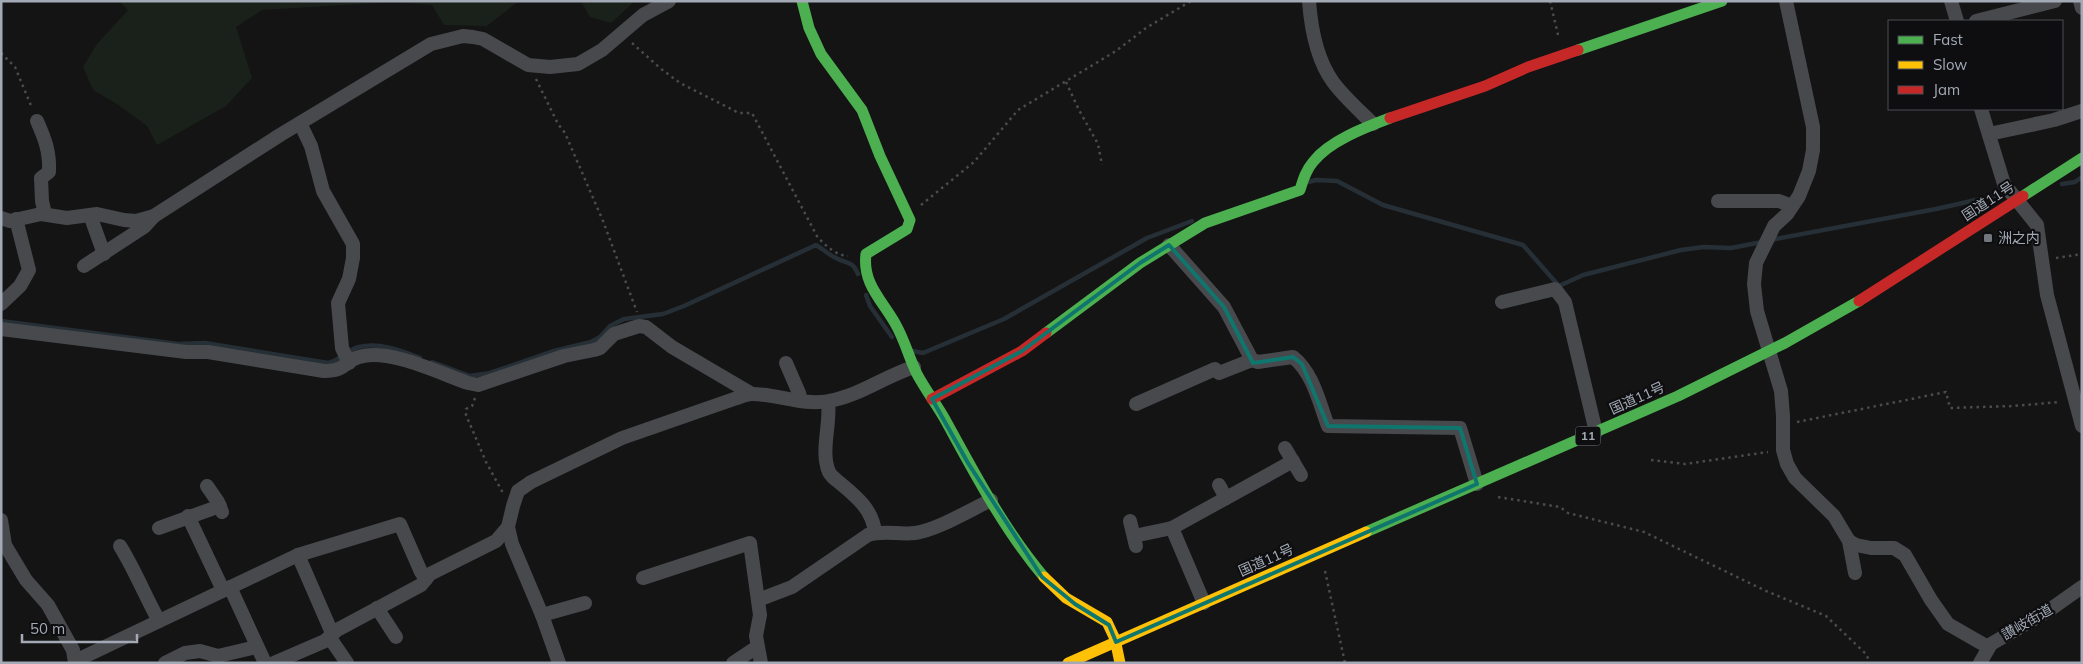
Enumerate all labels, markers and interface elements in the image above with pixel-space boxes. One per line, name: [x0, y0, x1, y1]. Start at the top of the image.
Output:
legend: [1888, 20, 2063, 110]
text: Fast: [1933, 30, 1963, 49]
text: Slow: [1933, 55, 1967, 74]
text: Jam: [1933, 80, 1960, 99]
street label: 国道11号: [1958, 177, 2018, 225]
place label: 洲之内: [1998, 229, 2040, 247]
marker: 洲之内: [1982, 232, 1994, 244]
street label: 国道11号: [1606, 378, 1668, 418]
road number: 11: [1576, 426, 1600, 446]
street label: 国道11号: [1235, 540, 1297, 580]
street label: 讃岐街道: [1998, 600, 2056, 644]
scale bar: [22, 612, 138, 644]
text: 50 m: [30, 619, 65, 638]

